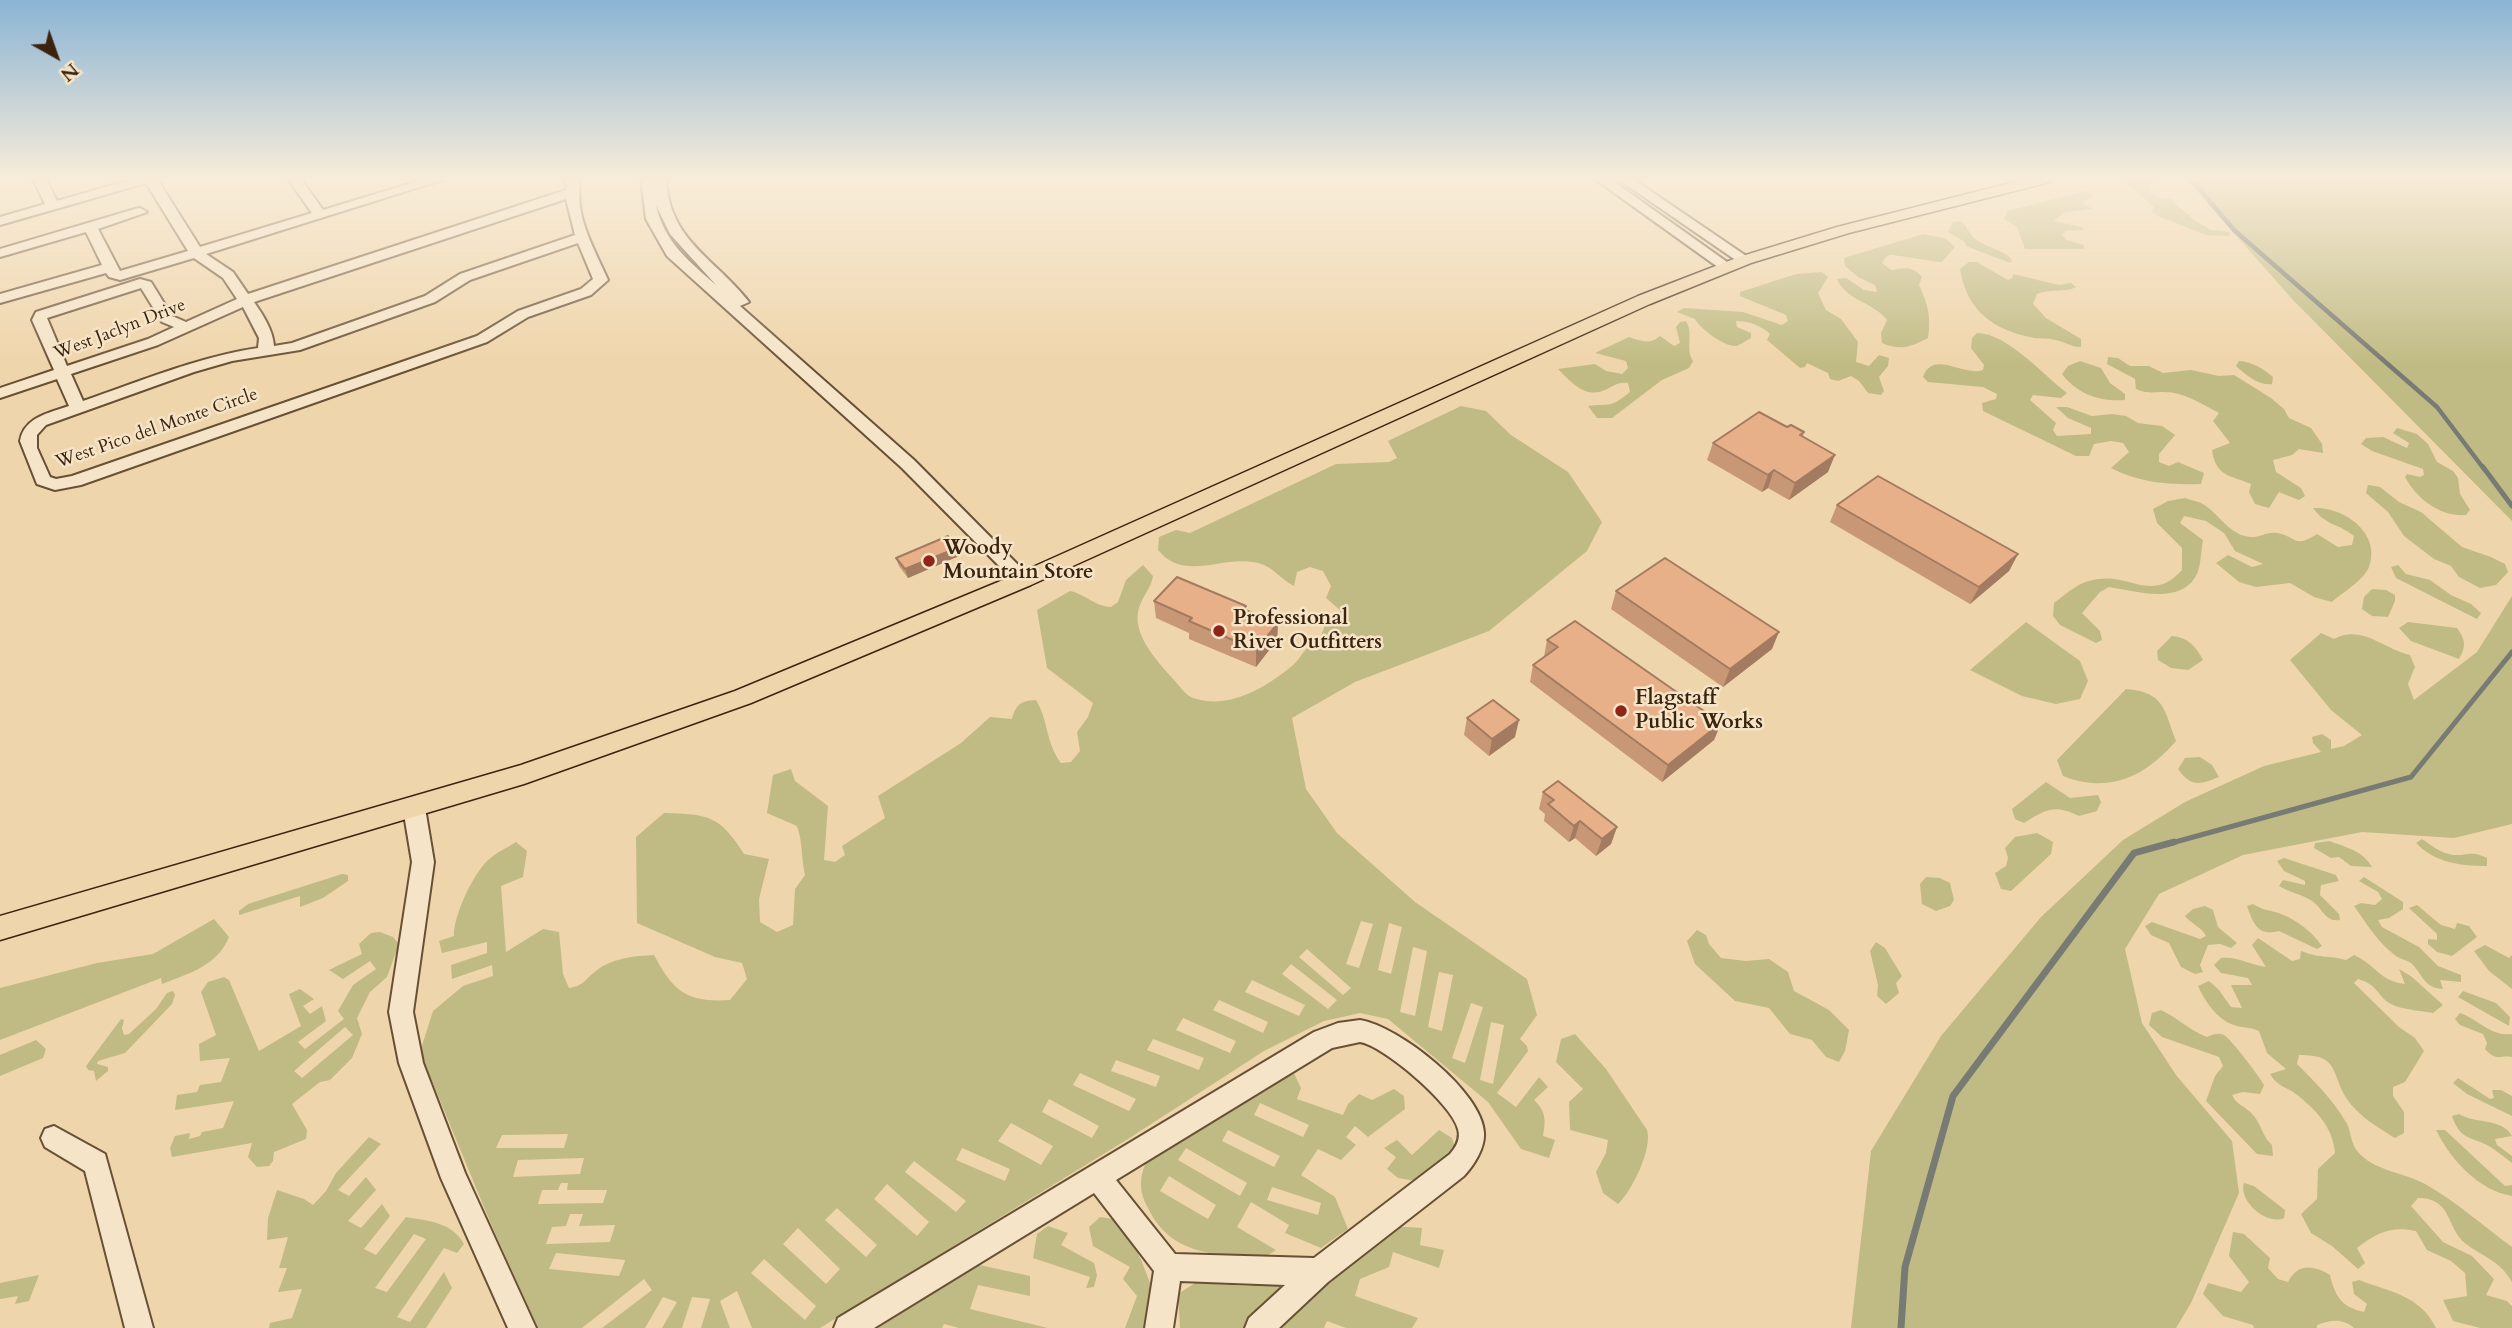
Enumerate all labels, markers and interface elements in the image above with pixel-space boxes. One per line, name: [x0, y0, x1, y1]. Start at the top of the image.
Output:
north arrow: [21, 21, 91, 91]
text: N: [55, 57, 84, 87]
street label: West Jaclyn Drive: [51, 295, 189, 365]
street label: West Pico del Monte Circle: [53, 384, 261, 474]
place label: Woody Mountain Store: [943, 536, 1093, 586]
marker: Woody Mountain Store: [921, 553, 937, 569]
place label: Professional River Outfitters: [1233, 606, 1382, 656]
marker: Professional River Outfitters: [1211, 623, 1227, 639]
place label: Flagstaff Public Works: [1635, 686, 1763, 736]
marker: Flagstaff Public Works: [1613, 703, 1629, 719]

